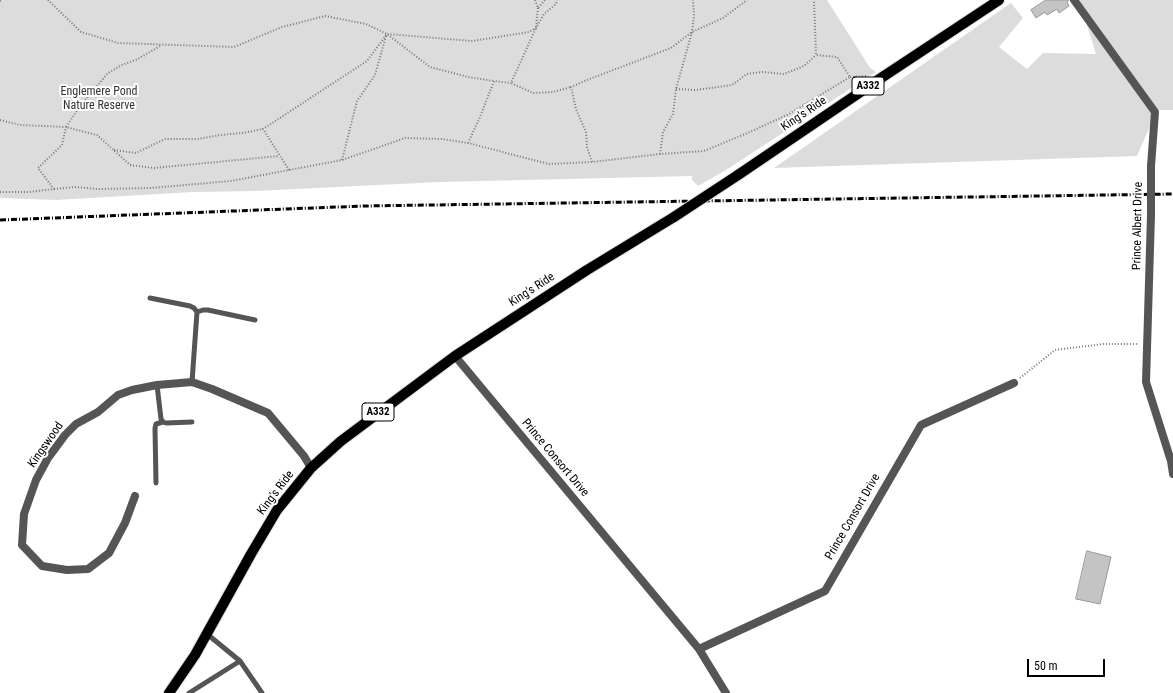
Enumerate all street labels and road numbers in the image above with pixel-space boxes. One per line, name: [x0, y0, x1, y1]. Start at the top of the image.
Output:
road number: A332: [852, 77, 884, 95]
street label: King's Ride: [779, 94, 829, 134]
street label: Prince Albert Drive: [1130, 182, 1146, 270]
street label: King's Ride: [506, 270, 558, 310]
road number: A332: [362, 403, 394, 421]
street label: Prince Consort Drive: [518, 416, 592, 500]
street label: Kingswood: [25, 419, 67, 471]
street label: King's Ride: [255, 468, 297, 518]
street label: Prince Consort Drive: [822, 471, 884, 563]

